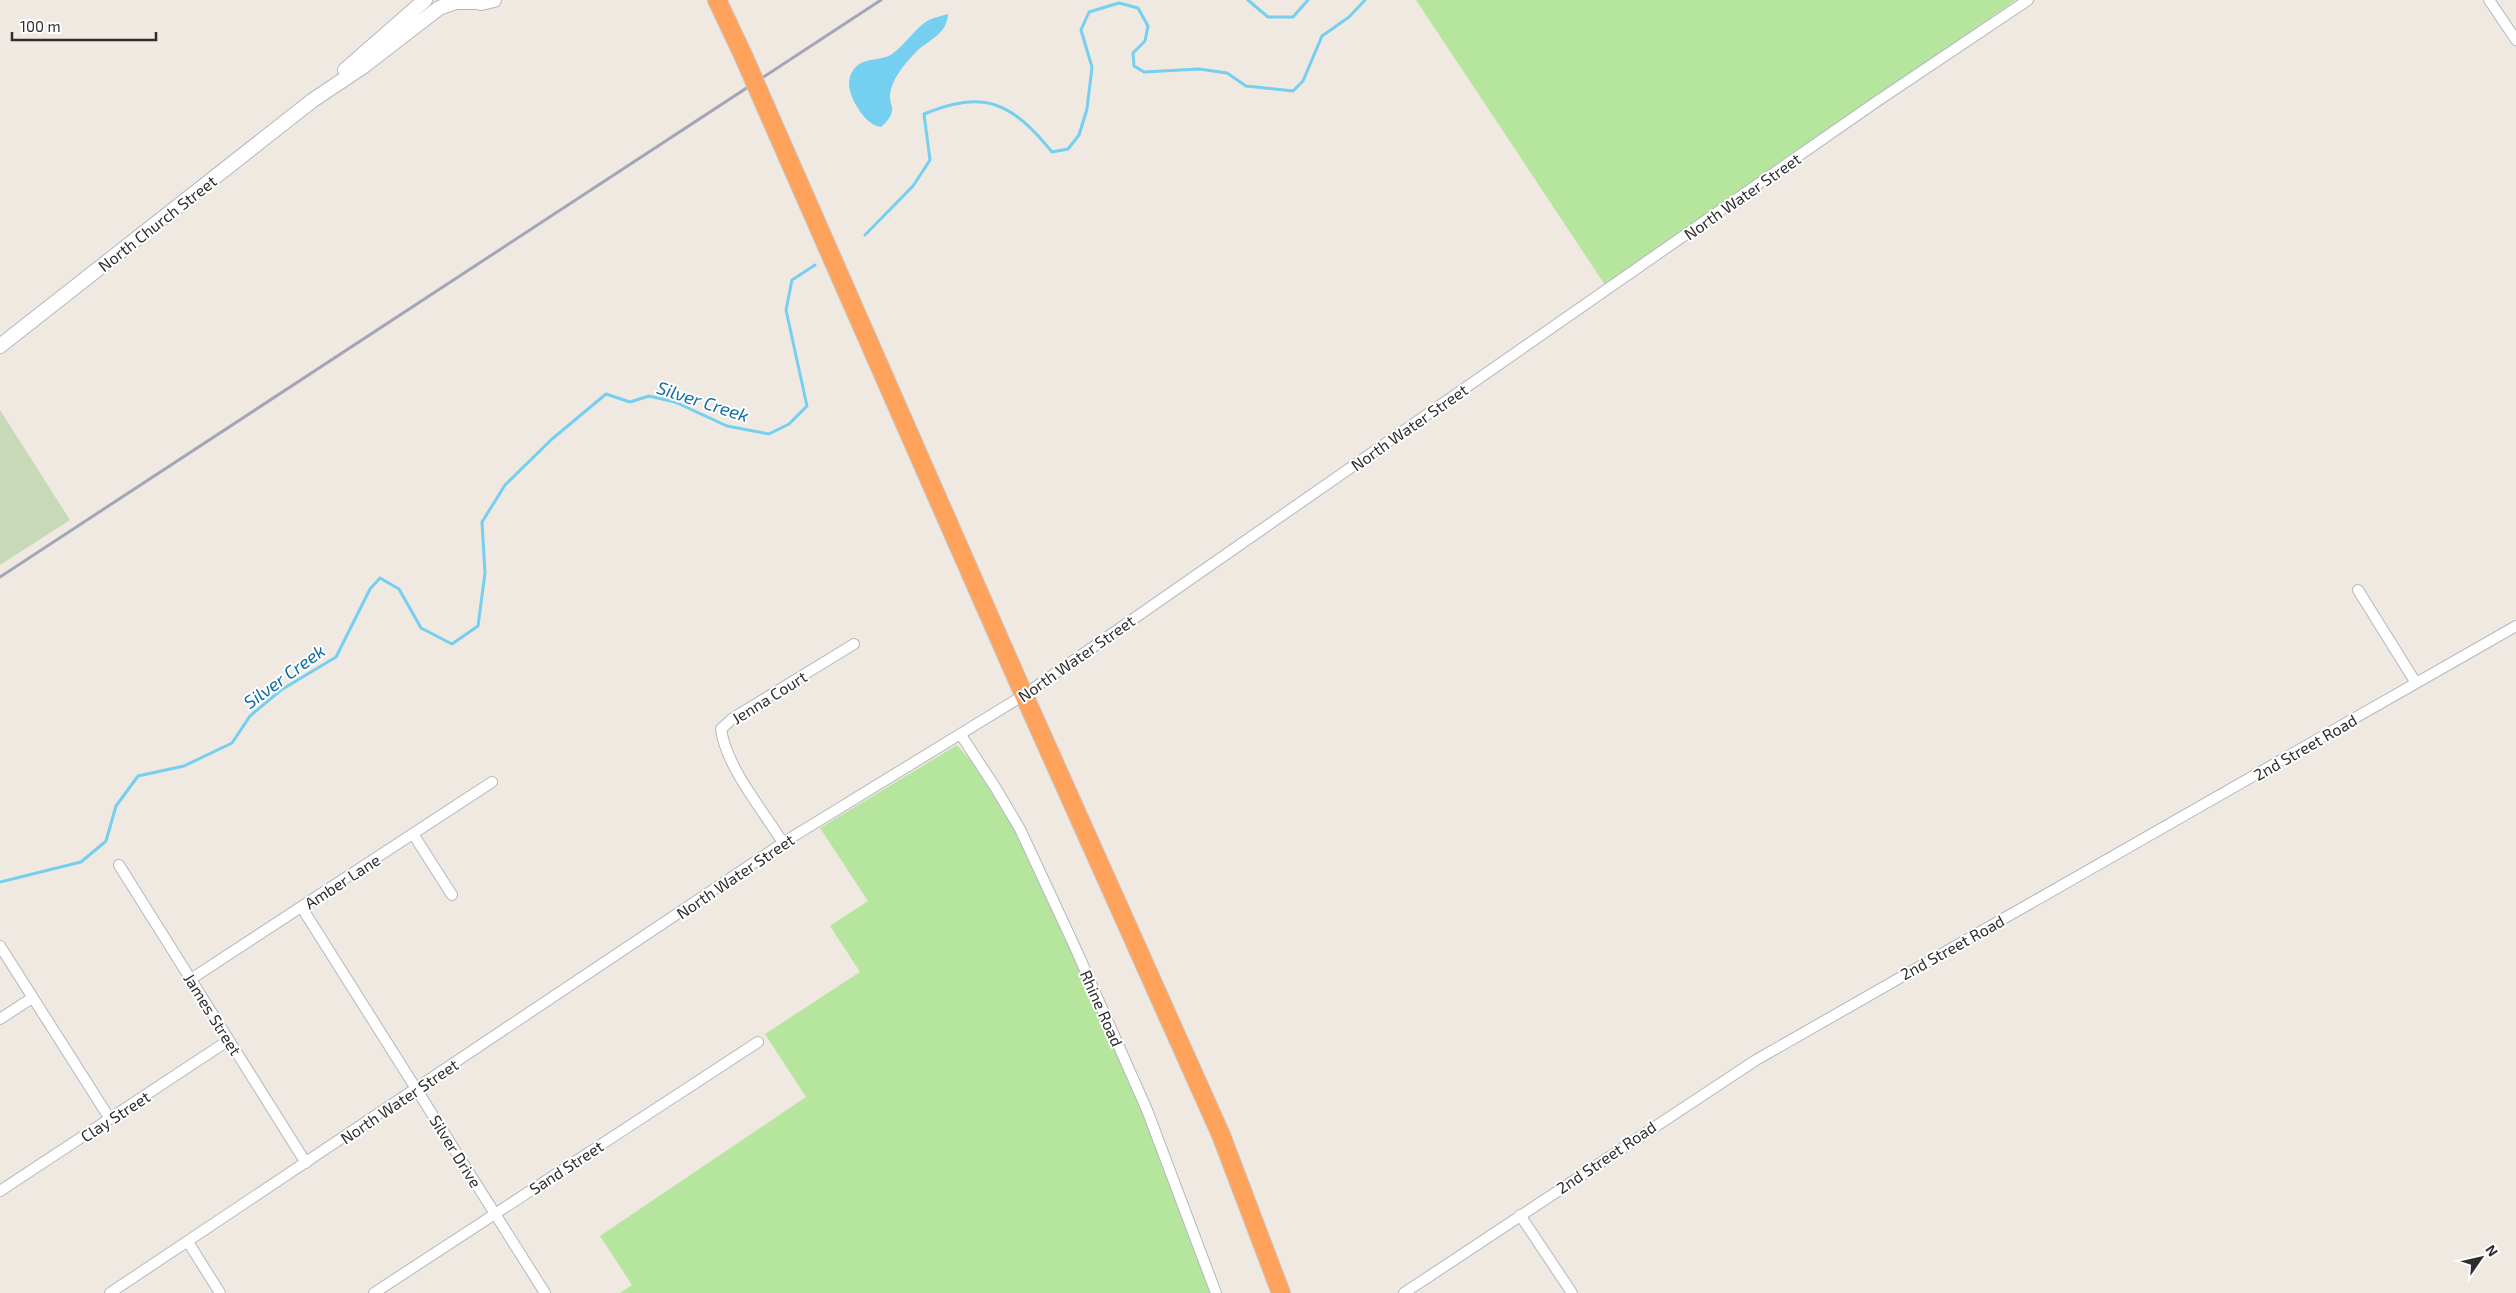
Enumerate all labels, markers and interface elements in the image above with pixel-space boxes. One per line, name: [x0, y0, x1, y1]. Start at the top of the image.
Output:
scale bar: [12, 10, 156, 42]
text: 100 m: [20, 17, 61, 35]
street label: North Water Street: [1680, 149, 1804, 243]
street label: North Church Street: [94, 171, 220, 275]
water label: Silver Creek: [654, 376, 752, 426]
street label: North Water Street: [1347, 380, 1471, 474]
street label: North Water Street: [1014, 611, 1138, 705]
water label: Silver Creek: [239, 639, 329, 713]
street label: Jenna Court: [728, 666, 810, 728]
street label: 2nd Street Road: [2250, 710, 2360, 784]
street label: North Water Street: [672, 830, 798, 922]
street label: Amber Lane: [301, 850, 383, 912]
street label: 2nd Street Road: [1897, 911, 2007, 983]
street label: Rhine Road: [1077, 967, 1127, 1049]
street label: James Street: [180, 970, 246, 1058]
street label: North Water Street: [336, 1055, 462, 1147]
street label: Clay Street: [77, 1087, 153, 1145]
street label: Silver Drive: [426, 1111, 486, 1191]
street label: 2nd Street Road: [1553, 1117, 1659, 1197]
street label: Sand Street: [525, 1136, 607, 1198]
north arrow: [2456, 1233, 2506, 1283]
text: N: [2482, 1242, 2502, 1259]

